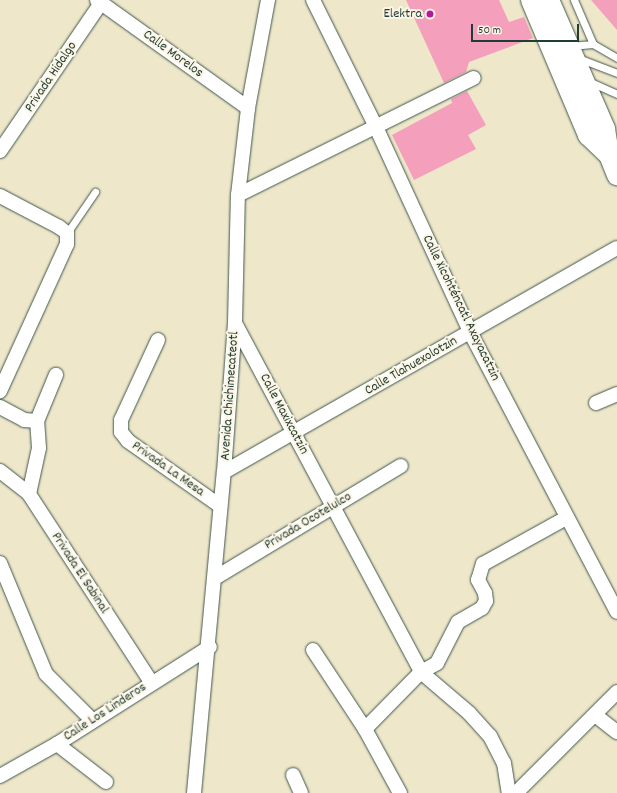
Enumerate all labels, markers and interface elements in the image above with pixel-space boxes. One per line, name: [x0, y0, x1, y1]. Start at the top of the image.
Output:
place label: Elektra: [383, 6, 422, 22]
marker: Elektra: [425, 9, 435, 19]
scale bar: [473, 16, 581, 42]
text: 50 m: [478, 22, 501, 39]
street label: Calle Morelos: [139, 26, 207, 82]
street label: Privada Hidalgo: [21, 39, 81, 115]
street label: Calle Xicohténcatl Axayacatzin: [418, 232, 504, 384]
street label: Avenida Chichimecateotl: [217, 331, 243, 461]
street label: Calle Tlahuexolotzin: [362, 333, 460, 399]
street label: Calle Maxixcatzin: [256, 371, 312, 457]
street label: Privada La Mesa: [128, 438, 208, 500]
street label: Privada Ocotelulco: [261, 488, 355, 554]
street label: Privada El Sabinal: [47, 529, 113, 617]
street label: Calle Los Linderos: [60, 679, 150, 745]

